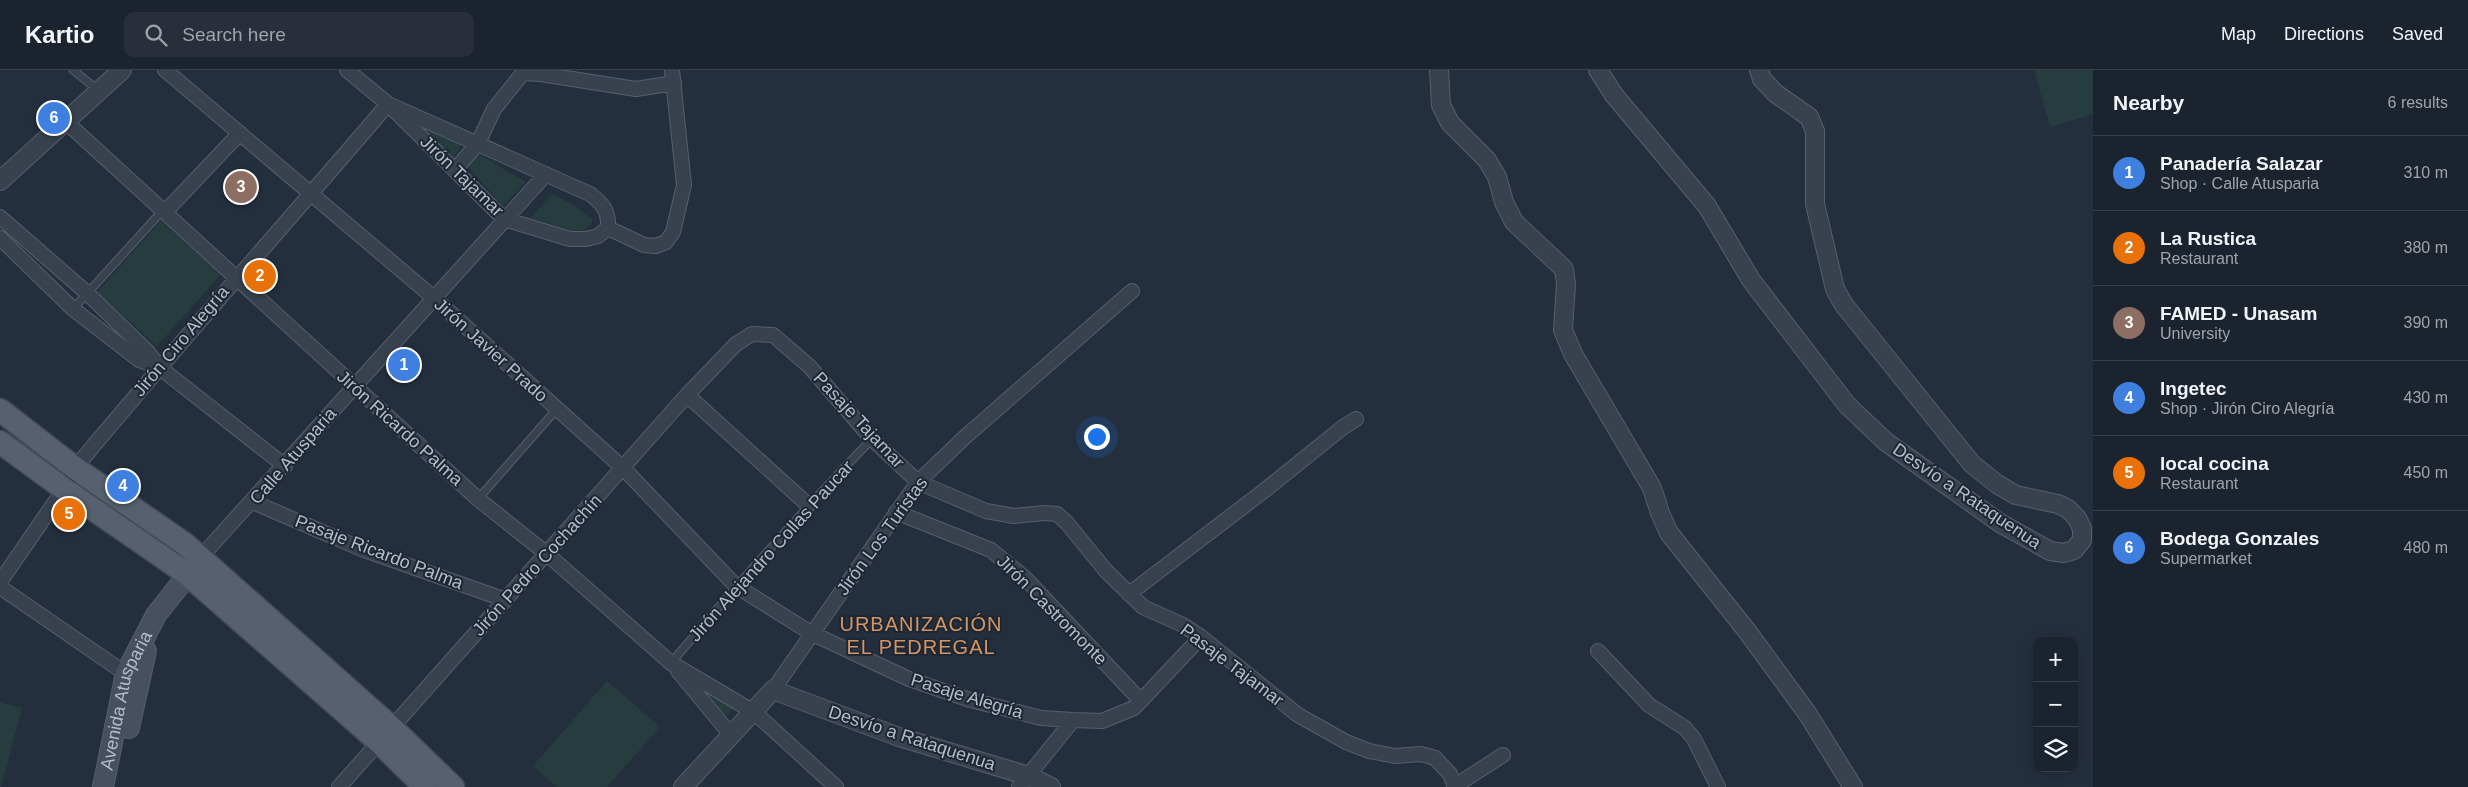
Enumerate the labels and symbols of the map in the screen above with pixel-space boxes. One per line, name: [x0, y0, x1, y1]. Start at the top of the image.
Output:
pin: 6: [38, 99, 70, 137]
street label: Jirón Tajamar: [416, 131, 508, 221]
pin: 3: [225, 168, 257, 206]
pin: 2: [244, 257, 276, 295]
street label: Jirón Ciro Alegría: [129, 281, 234, 400]
street label: Jirón Javier Prado: [430, 294, 552, 406]
pin: 1: [388, 346, 420, 384]
street label: Jirón Ricardo Palma: [333, 366, 468, 490]
street label: Pasaje Tajamar: [809, 368, 909, 472]
street label: Calle Atusparia: [246, 403, 341, 508]
your location: [1084, 424, 1110, 450]
street label: Desvío a Rataquenua: [1889, 439, 2046, 554]
street label: Jirón Alejandro Collas Paucar: [685, 457, 857, 645]
pin: 4: [107, 467, 139, 505]
street label: Jirón Los Turistas: [832, 473, 932, 599]
street label: Jirón Pedro Cochachín: [468, 490, 606, 640]
pin: 5: [53, 495, 85, 533]
street label: Pasaje Ricardo Palma: [292, 511, 467, 594]
street label: Jirón Castromonte: [993, 551, 1111, 669]
district label: URBANIZACIÓN EL PEDREGAL: [839, 613, 1003, 658]
street label: Pasaje Tajamar: [1177, 620, 1287, 710]
street label: Avenida Atusparia: [97, 627, 157, 772]
street label: Pasaje Alegría: [909, 669, 1026, 723]
street label: Desvío a Rataquenua: [826, 702, 999, 775]

